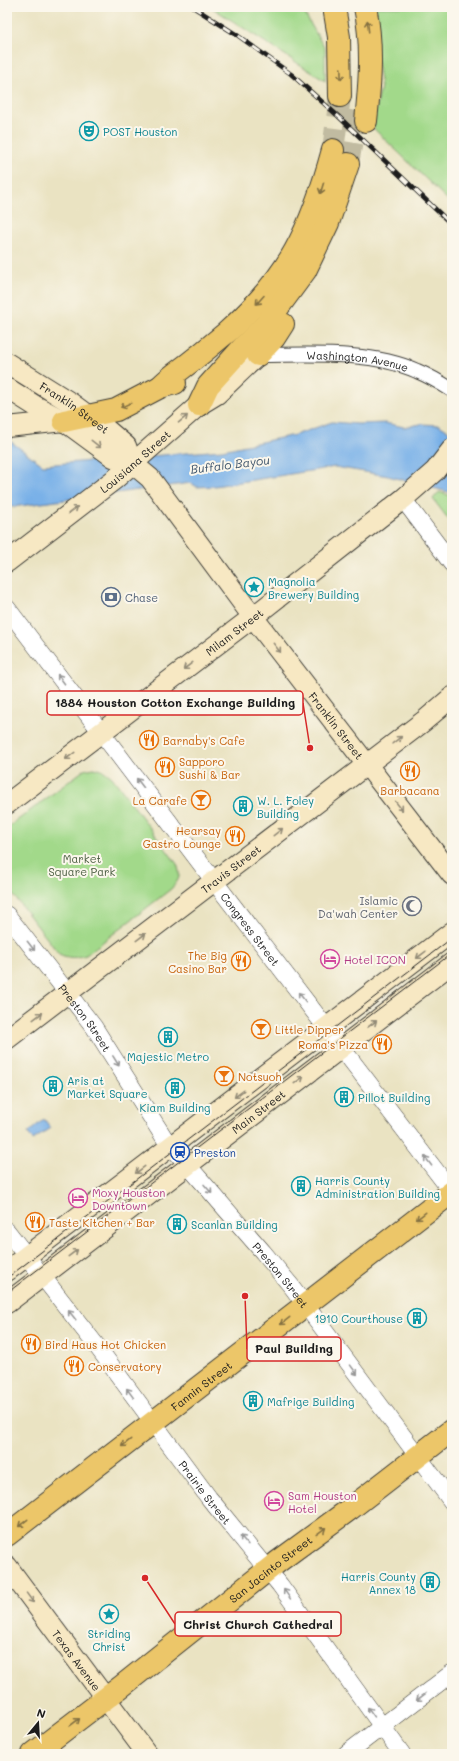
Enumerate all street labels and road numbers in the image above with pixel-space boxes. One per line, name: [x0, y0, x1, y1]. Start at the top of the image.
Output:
street label: Washington Avenue: [306, 347, 411, 375]
street label: Franklin Street: [37, 378, 113, 436]
street label: Louisiana Street: [96, 426, 174, 496]
street label: Milam Street: [202, 604, 266, 658]
street label: Franklin Street: [306, 689, 367, 762]
street label: Travis Street: [197, 841, 264, 896]
street label: Congress Street: [218, 889, 284, 969]
street label: Preston Street: [56, 980, 115, 1054]
street label: Main Street: [228, 1086, 288, 1136]
street label: Preston Street: [250, 1239, 312, 1311]
street label: Fannin Street: [167, 1357, 235, 1414]
street label: Prairie Street: [176, 1457, 235, 1527]
street label: San Jacinto Street: [225, 1532, 315, 1606]
street label: Texas Avenue: [49, 1626, 105, 1694]

